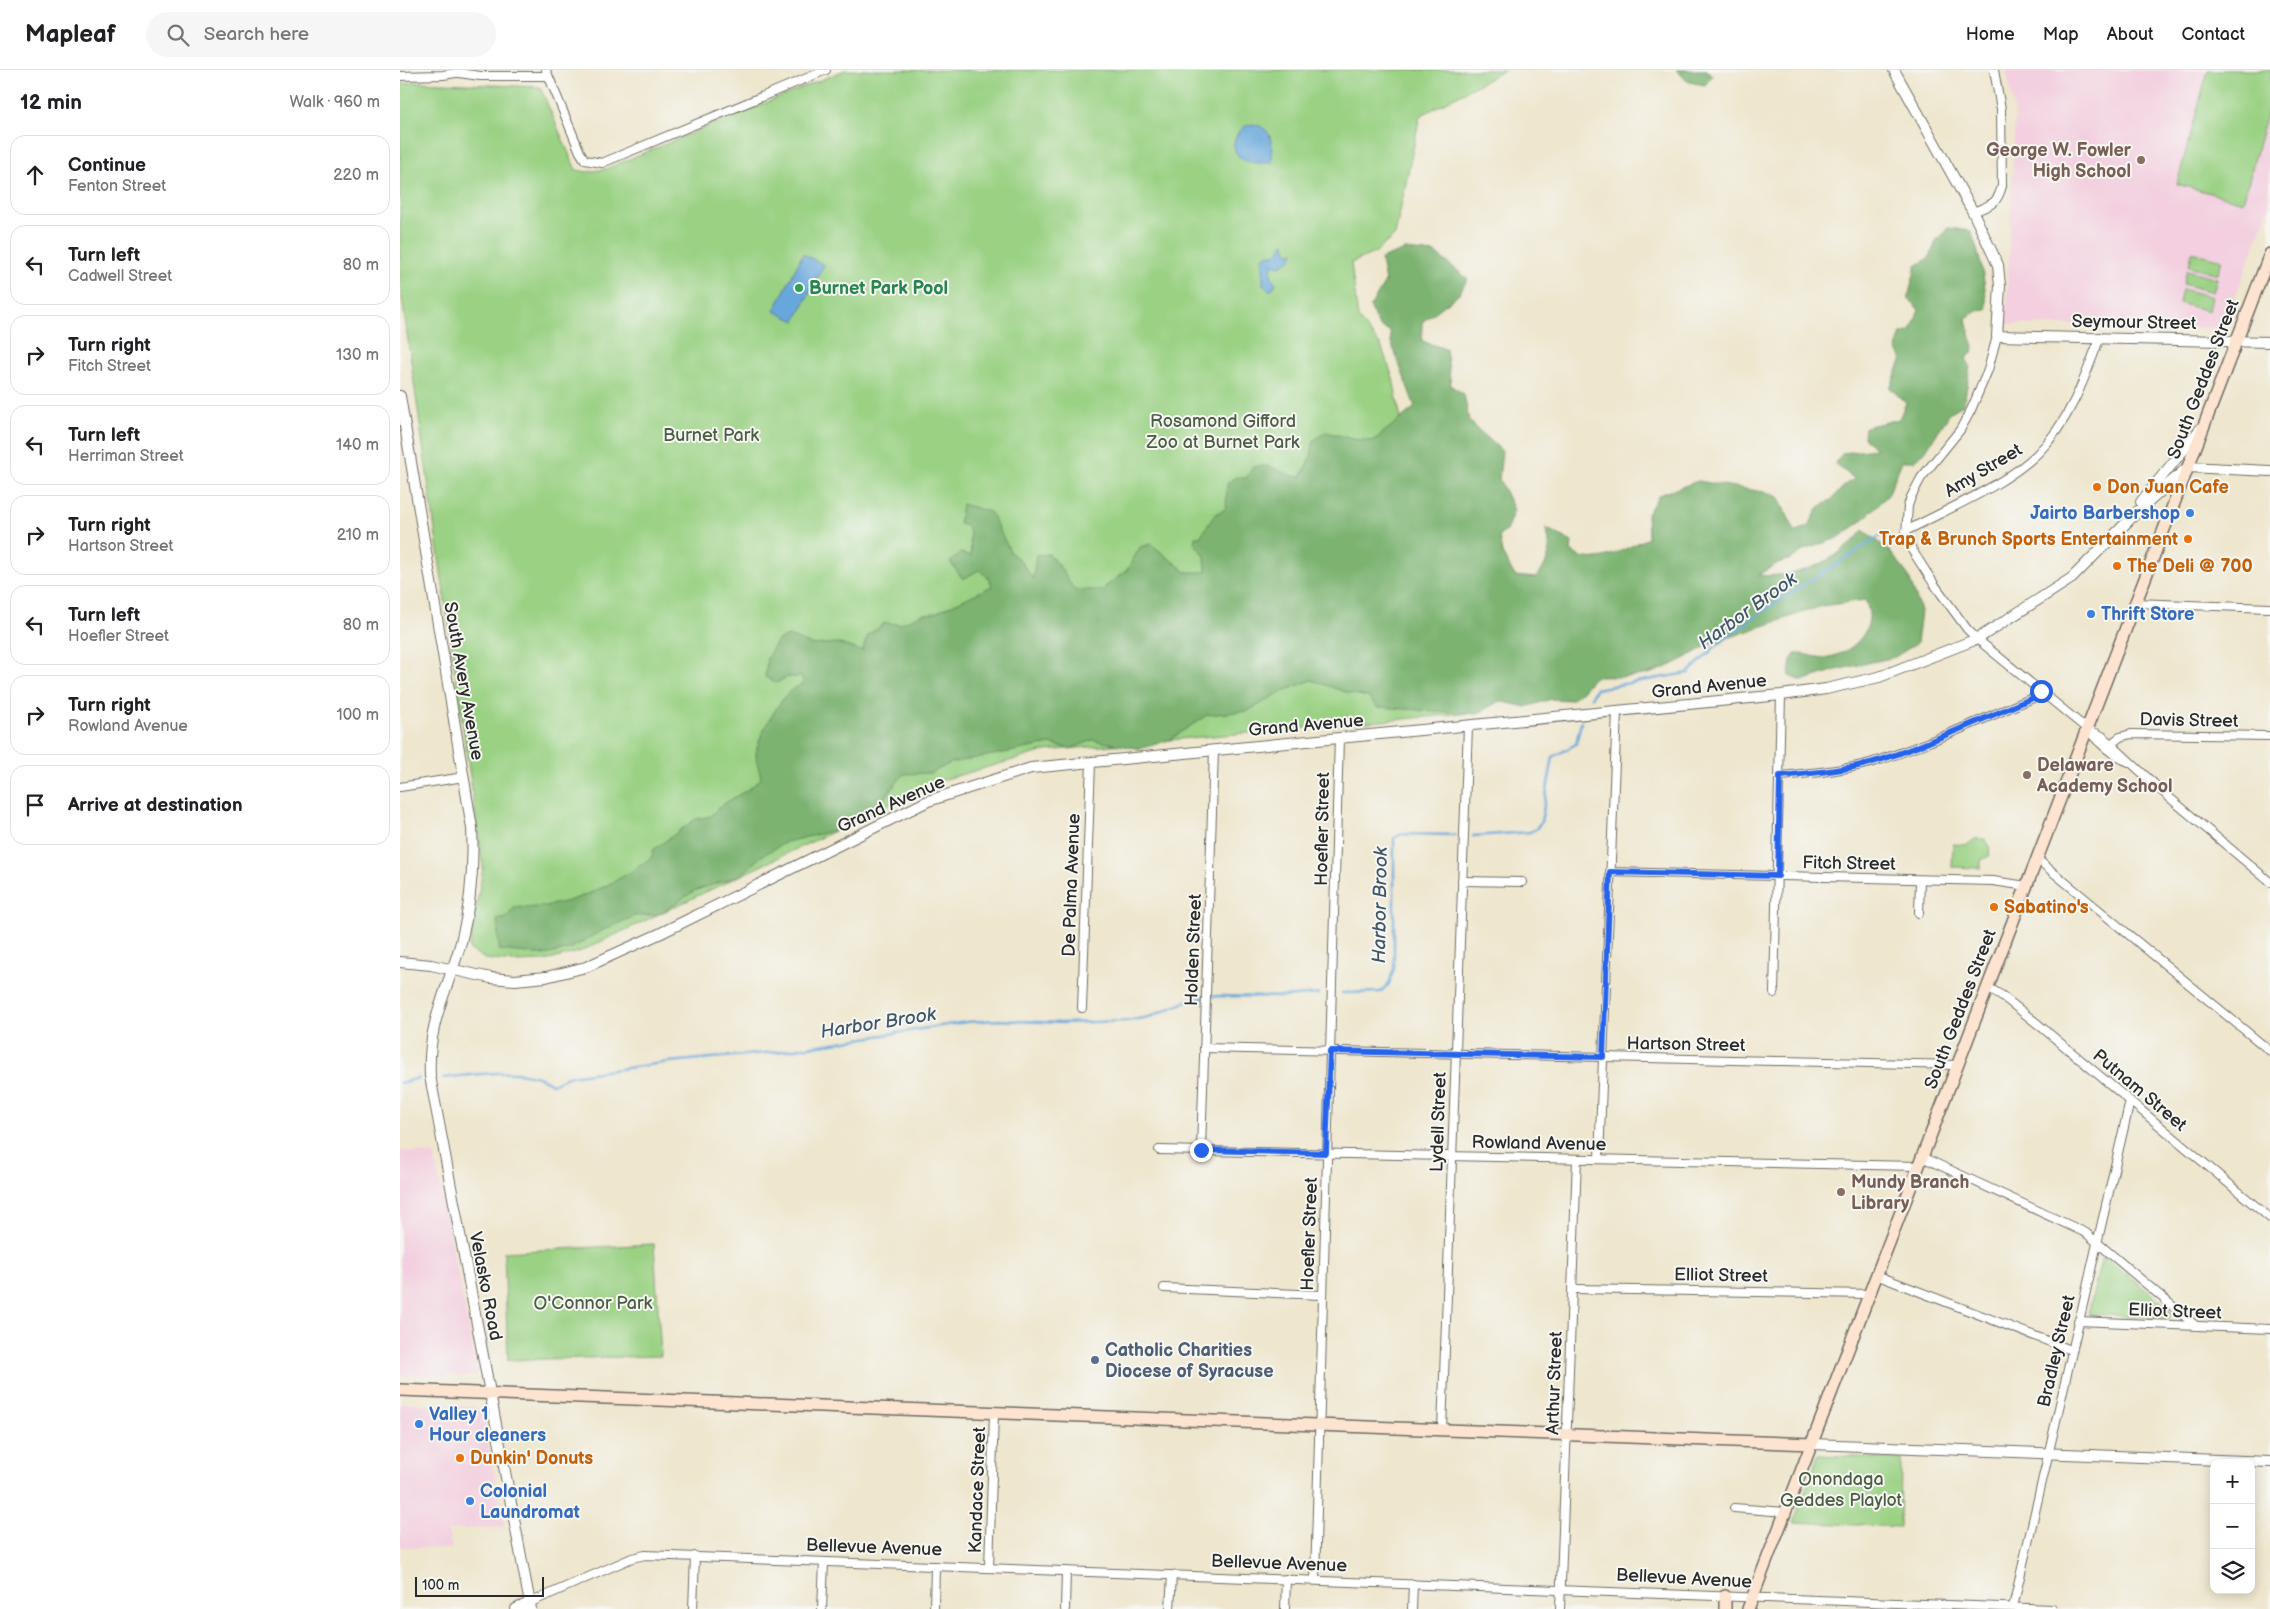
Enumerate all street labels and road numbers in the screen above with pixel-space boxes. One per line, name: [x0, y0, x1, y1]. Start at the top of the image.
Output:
street label: South Geddes Street: [2163, 296, 2244, 462]
street label: Seymour Street: [2071, 311, 2197, 334]
street label: Amy Street: [1941, 439, 2026, 502]
street label: South Avery Avenue: [439, 600, 488, 762]
street label: Grand Avenue: [1650, 670, 1768, 703]
street label: Davis Street: [2139, 709, 2239, 732]
street label: Grand Avenue: [1248, 710, 1365, 741]
street label: Grand Avenue: [834, 771, 949, 838]
street label: Hoefler Street: [1311, 772, 1334, 886]
street label: De Palma Avenue: [1059, 813, 1085, 957]
street label: Fitch Street: [1802, 852, 1896, 875]
street label: Holden Street: [1181, 893, 1206, 1007]
street label: South Geddes Street: [1920, 926, 2001, 1092]
street label: Hartson Street: [1627, 1033, 1746, 1056]
street label: Putnam Street: [2088, 1045, 2191, 1136]
street label: Lydell Street: [1426, 1071, 1451, 1172]
street label: Rowland Avenue: [1471, 1132, 1607, 1155]
street label: Hoefler Street: [1297, 1176, 1322, 1291]
street label: Velasko Road: [465, 1230, 506, 1342]
street label: Elliot Street: [1674, 1264, 1768, 1287]
street label: Bradley Street: [2033, 1293, 2080, 1409]
street label: Elliot Street: [2128, 1299, 2223, 1324]
street label: Arthur Street: [1542, 1330, 1567, 1435]
street label: Kandace Street: [965, 1426, 990, 1554]
street label: Bellevue Avenue: [806, 1535, 943, 1560]
street label: Bellevue Avenue: [1211, 1551, 1348, 1576]
street label: Bellevue Avenue: [1615, 1564, 1753, 1593]

